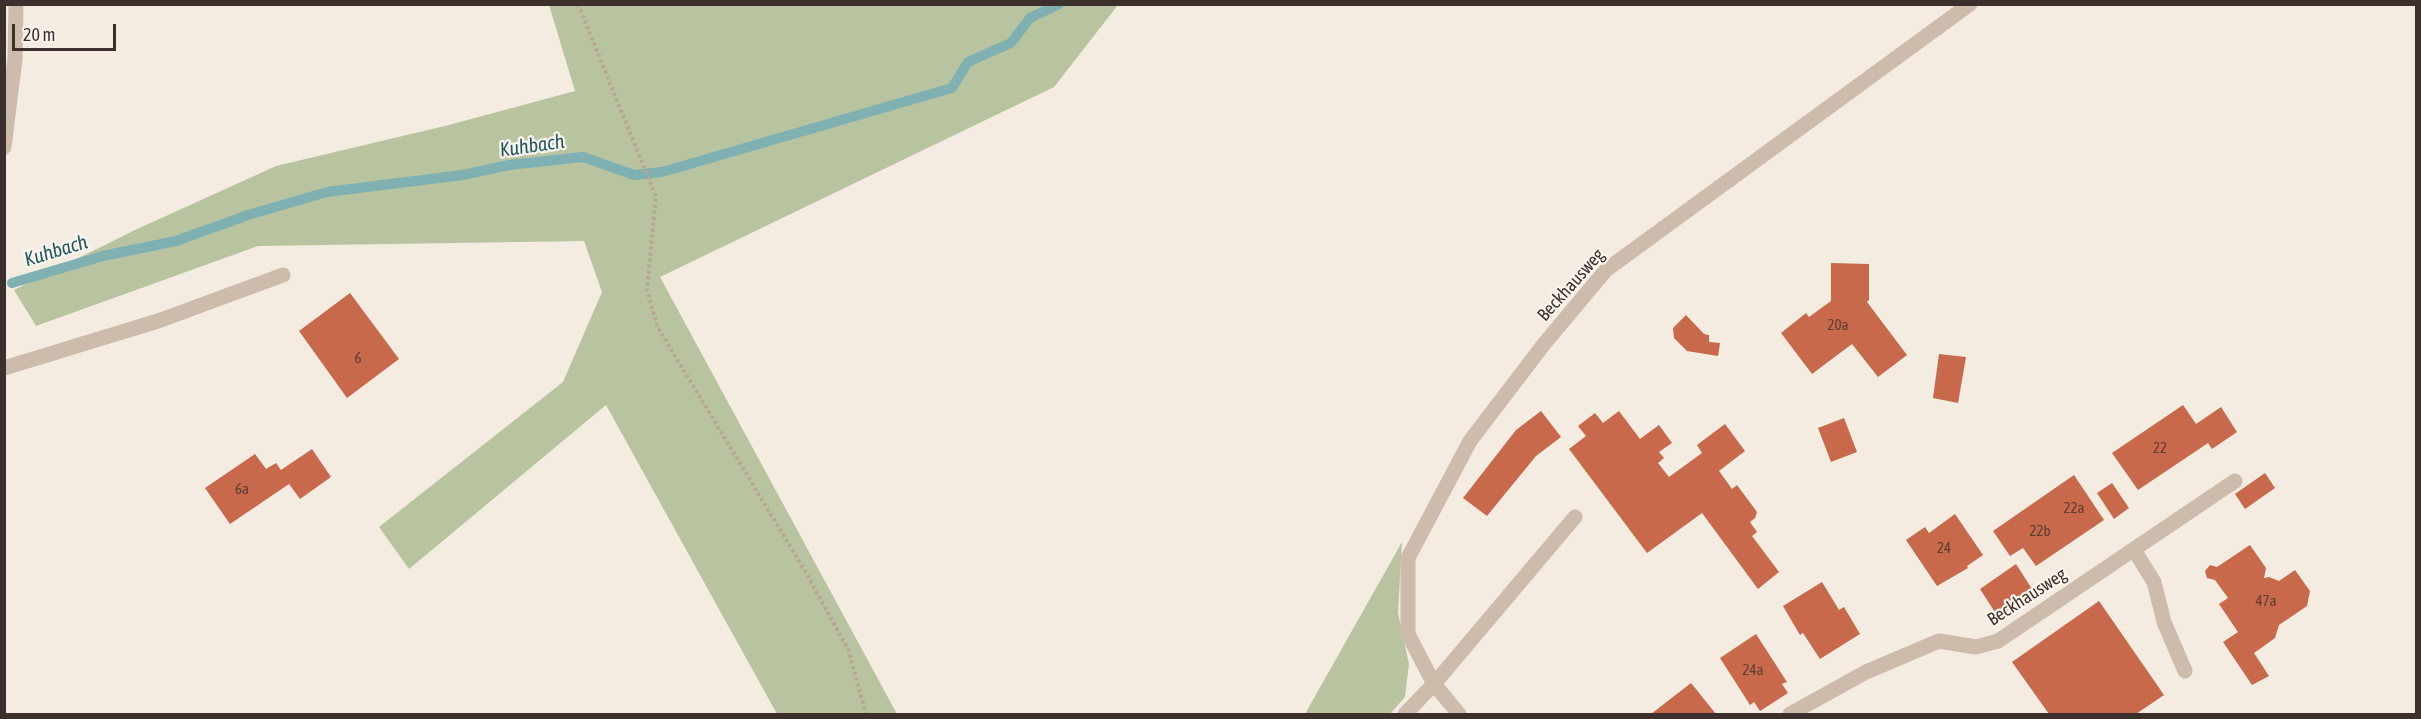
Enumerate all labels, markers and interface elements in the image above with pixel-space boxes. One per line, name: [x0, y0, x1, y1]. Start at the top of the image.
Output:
scale bar: [15, 12, 118, 50]
text: 20 m: [23, 24, 55, 45]
water label: Kuhbach: [498, 130, 566, 162]
water label: Kuhbach: [21, 230, 91, 272]
street label: Beckhausweg: [1533, 244, 1609, 326]
house number: 20a: [1827, 316, 1849, 334]
house number: 6: [354, 349, 362, 367]
house number: 22: [2153, 439, 2167, 457]
house number: 6a: [235, 480, 249, 498]
house number: 22a: [2063, 499, 2085, 517]
house number: 22b: [2029, 522, 2051, 540]
house number: 24: [1937, 539, 1951, 557]
street label: Beckhausweg: [1983, 563, 2071, 631]
house number: 47a: [2255, 592, 2277, 610]
house number: 24a: [1742, 661, 1764, 679]

